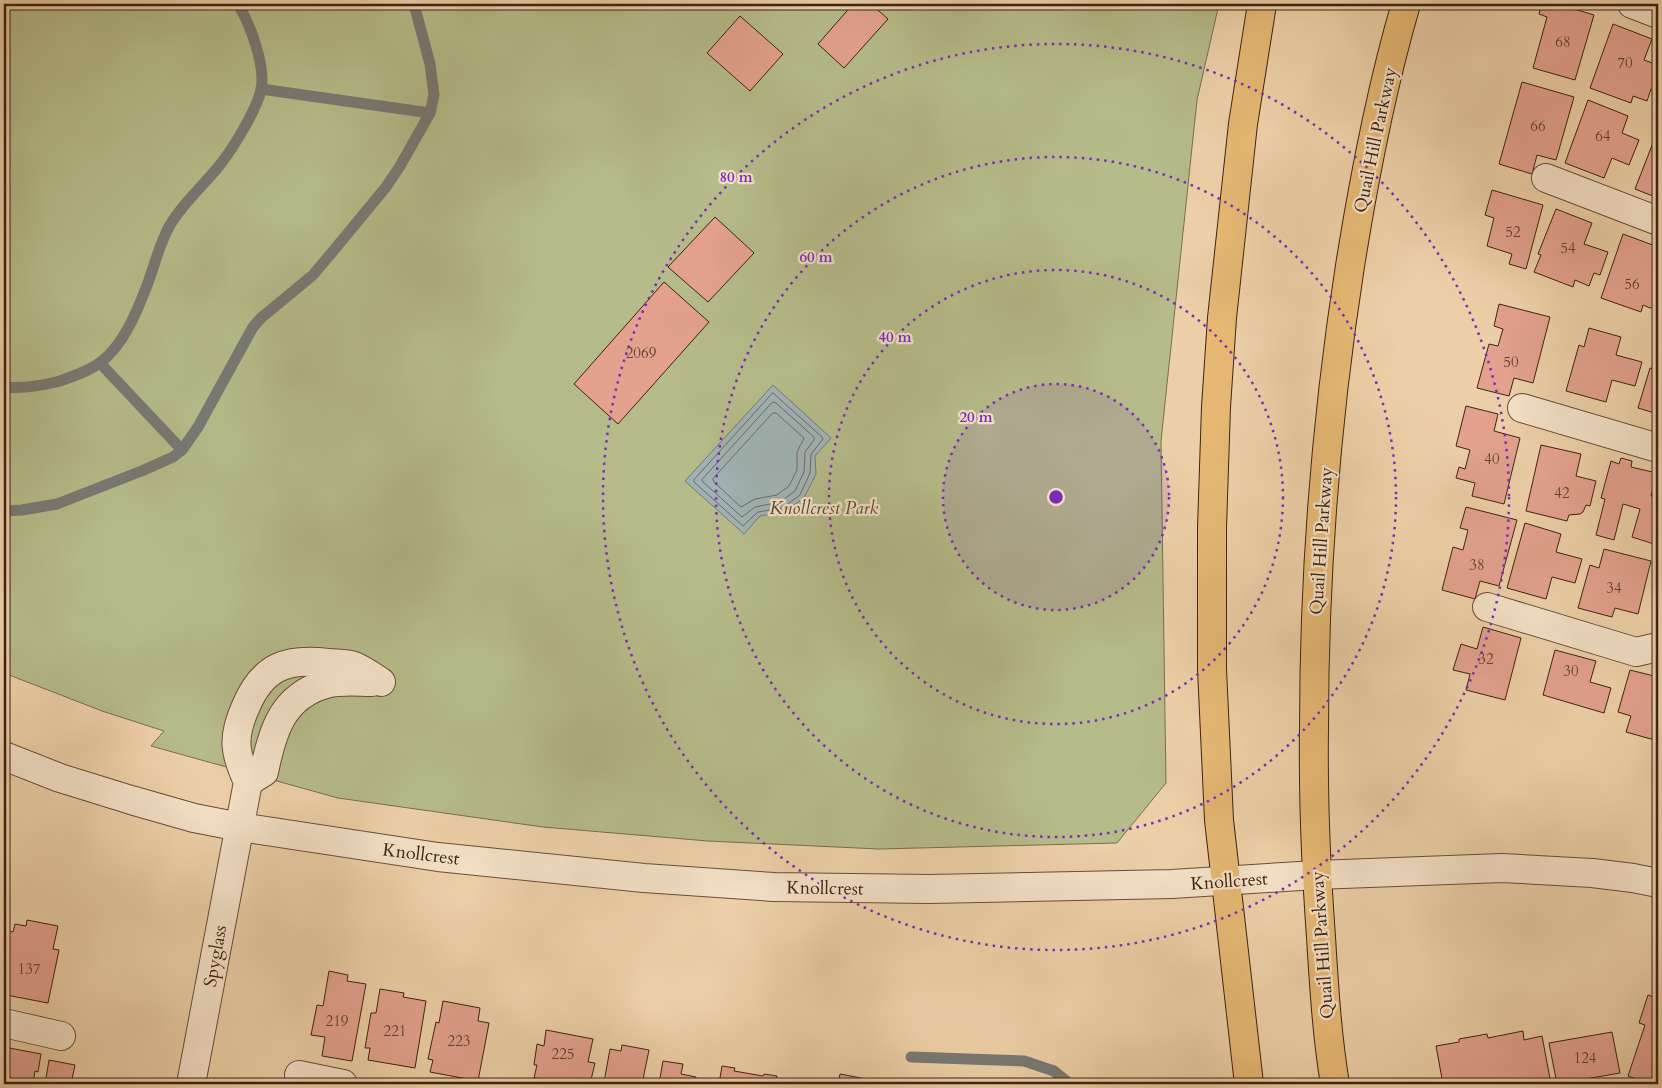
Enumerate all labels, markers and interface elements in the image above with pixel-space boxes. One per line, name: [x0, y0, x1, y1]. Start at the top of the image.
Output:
house number: 68: [1555, 32, 1571, 52]
house number: 70: [1617, 53, 1633, 73]
street label: Quail Hill Parkway: [1348, 65, 1403, 215]
house number: 66: [1530, 116, 1546, 136]
house number: 64: [1595, 126, 1611, 146]
text: 80 m: [719, 167, 753, 187]
house number: 52: [1505, 222, 1521, 242]
house number: 54: [1560, 238, 1576, 258]
text: 60 m: [799, 247, 833, 267]
house number: 56: [1624, 274, 1640, 294]
text: 40 m: [878, 327, 912, 347]
house number: 2069: [626, 343, 657, 363]
house number: 50: [1503, 352, 1519, 372]
text: 20 m: [959, 407, 993, 427]
house number: 40: [1484, 449, 1500, 469]
street label: Quail Hill Parkway: [1304, 466, 1339, 616]
house number: 42: [1554, 483, 1570, 503]
centre of rings: [1047, 488, 1065, 506]
park label: Knollcrest Park: [770, 496, 879, 521]
house number: 38: [1469, 555, 1485, 575]
house number: 34: [1606, 578, 1622, 598]
house number: 32: [1478, 649, 1494, 669]
house number: 30: [1563, 661, 1579, 681]
street label: Knollcrest: [381, 837, 461, 872]
street label: Knollcrest: [1190, 866, 1269, 897]
street label: Quail Hill Parkway: [1305, 870, 1340, 1020]
street label: Knollcrest: [786, 875, 864, 902]
street label: Spyglass: [198, 923, 233, 989]
house number: 137: [17, 959, 41, 979]
house number: 219: [325, 1011, 349, 1031]
house number: 221: [383, 1021, 407, 1041]
house number: 223: [447, 1031, 471, 1051]
house number: 225: [551, 1044, 575, 1064]
house number: 124: [1573, 1048, 1597, 1068]

